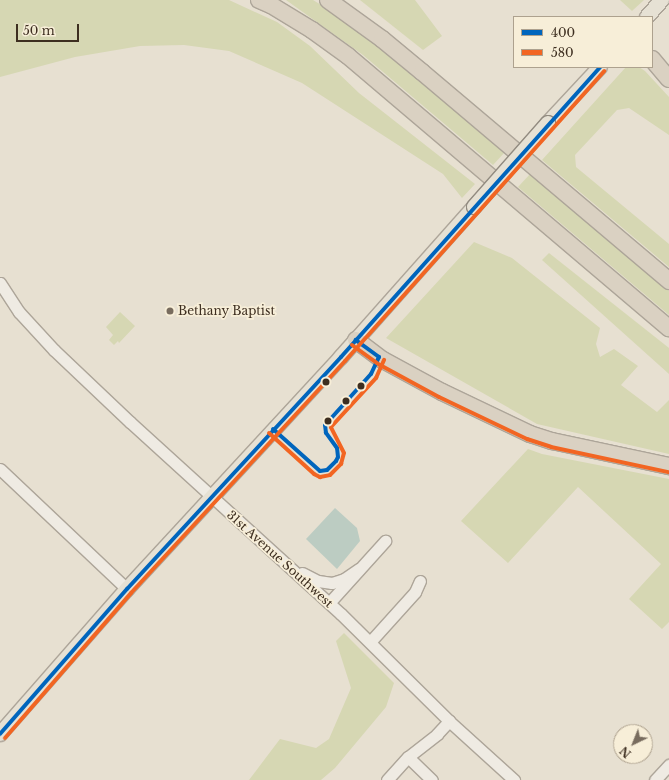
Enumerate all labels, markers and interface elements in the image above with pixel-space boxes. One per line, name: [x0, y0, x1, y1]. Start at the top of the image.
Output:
scale bar: [18, 16, 81, 42]
legend: [513, 16, 653, 68]
text: 50 m: [23, 23, 55, 38]
text: 400: [551, 25, 575, 40]
text: 580: [551, 45, 574, 60]
place label: Bethany Baptist: [178, 304, 275, 318]
marker: Bethany Baptist: [165, 306, 175, 316]
unlabelled marker: [321, 377, 331, 387]
unlabelled marker: [356, 381, 366, 391]
unlabelled marker: [341, 396, 351, 406]
unlabelled marker: [323, 416, 333, 426]
street label: 31st Avenue Southwest: [224, 507, 336, 611]
north arrow: [613, 724, 653, 764]
text: N: [617, 743, 634, 761]

